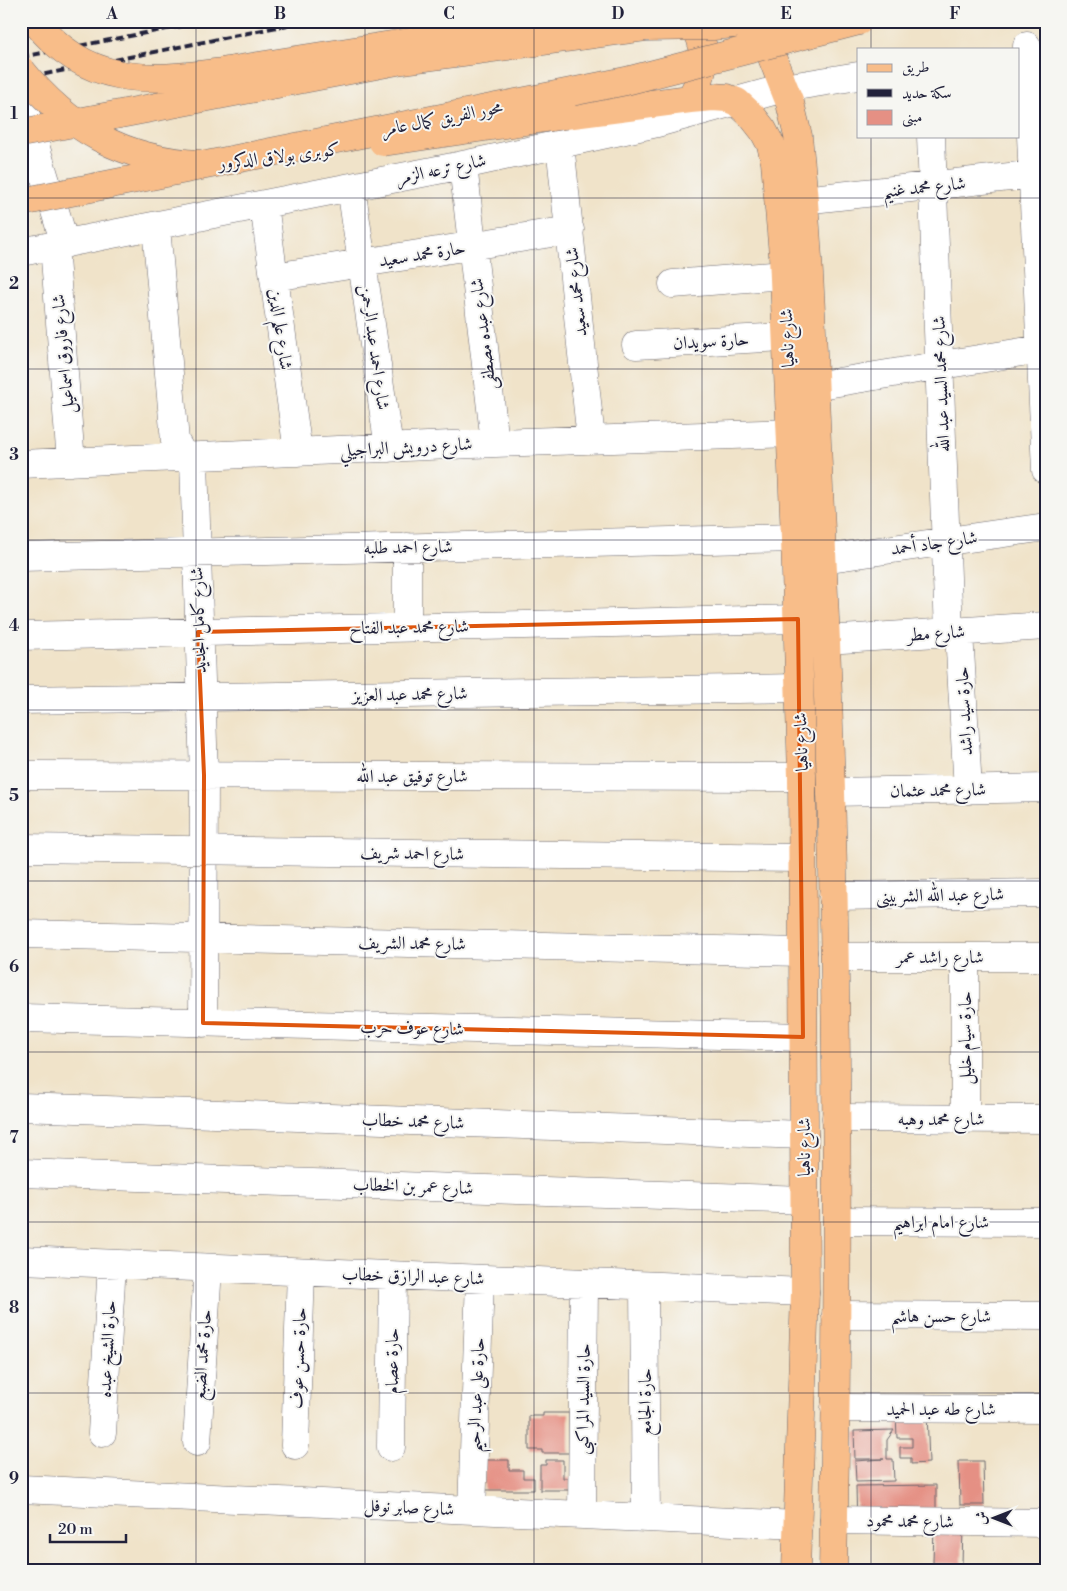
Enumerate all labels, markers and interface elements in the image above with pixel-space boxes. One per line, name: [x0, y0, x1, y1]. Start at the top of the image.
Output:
text: A: [105, 4, 118, 24]
text: B: [274, 4, 286, 24]
text: C: [443, 4, 455, 24]
text: D: [612, 4, 625, 24]
text: E: [780, 4, 792, 24]
text: F: [949, 4, 961, 24]
legend: [857, 48, 1020, 138]
text: طريق: [902, 58, 929, 77]
text: سكة حديد: [902, 84, 952, 103]
street label: محور الفريق كمال عامر: [380, 95, 505, 142]
text: 1: [10, 104, 18, 124]
text: مبنى: [902, 108, 922, 128]
street label: كوبرى بولاق الدكرور: [215, 138, 341, 176]
street label: شارع ترعه الزمر: [394, 149, 489, 193]
street label: شارع محمد غنيم: [881, 172, 967, 209]
street label: حارة محمد سعيد: [377, 236, 467, 273]
street label: شارع محمد سعيد: [560, 246, 596, 338]
text: 2: [9, 274, 19, 294]
street label: شارع عبده مصطفى: [465, 276, 505, 391]
street label: شارع احمد عبد الرحمن: [351, 283, 395, 412]
street label: شارع علم الدين: [257, 287, 298, 372]
street label: شارع فاروق اسماعيل: [47, 293, 83, 415]
street label: شارع ناهيا: [775, 308, 803, 368]
street label: شارع محمد السيد عبد الله: [925, 315, 958, 453]
street label: حارة سويدان: [672, 328, 750, 355]
street label: شارع درويش البراجيلي: [339, 433, 473, 467]
text: 3: [9, 445, 19, 465]
street label: شارع جاد أحمد: [889, 524, 979, 564]
street label: شارع احمد طلبه: [363, 535, 453, 563]
street label: شارع كامل الجديد: [185, 566, 215, 674]
street label: شارع محمد عبد الفتاح: [349, 615, 469, 644]
text: 4: [9, 616, 20, 636]
street label: شارع مطر: [904, 620, 966, 650]
street label: حارة سيد راشد: [951, 666, 978, 756]
street label: شارع محمد عبد العزيز: [350, 682, 468, 710]
street label: شارع ناهيا: [789, 712, 817, 772]
street label: شارع توفيق عبد الله: [356, 762, 468, 791]
street label: شارع محمد عثمان: [890, 778, 986, 806]
text: 5: [9, 786, 19, 806]
street label: شارع احمد شريف: [360, 841, 464, 869]
street label: شارع عبد الله الشربينى: [876, 880, 1004, 911]
street label: شارع محمد الشريف: [358, 931, 466, 959]
street label: شارع راشد عمر: [894, 946, 984, 972]
text: 6: [9, 957, 19, 977]
street label: حارة سيام خليل: [954, 991, 981, 1085]
street label: شارع عوف حرب: [360, 1016, 464, 1044]
street label: شارع محمد خطاب: [361, 1108, 465, 1138]
street label: شارع محمد وهبه: [898, 1108, 984, 1134]
street label: شارع ناهيا: [793, 1117, 819, 1177]
text: 7: [9, 1128, 19, 1148]
street label: شارع عمر بن الخطاب: [352, 1173, 474, 1203]
street label: شارع امام ابراهيم: [893, 1211, 989, 1240]
street label: شارع عبد الرازق خطاب: [341, 1263, 485, 1293]
text: 8: [9, 1298, 19, 1318]
street label: حارة الشيخ عبده: [93, 1300, 126, 1399]
street label: شارع حسن هاشم: [891, 1305, 991, 1334]
street label: حارة حسن عوف: [285, 1307, 312, 1409]
street label: حارة محمد الضبع: [188, 1309, 221, 1402]
street label: حارة عصام: [381, 1328, 408, 1394]
street label: حارة على عبد الرحيم: [463, 1337, 496, 1453]
street label: حارة السيد المراكبى: [571, 1343, 599, 1455]
street label: حارة الجامع: [634, 1368, 661, 1436]
street label: شارع طه عبد الحميد: [886, 1398, 996, 1424]
text: 9: [9, 1469, 19, 1489]
street label: شارع صابر نوفل: [363, 1494, 455, 1524]
north arrow: [970, 1494, 1020, 1544]
street label: شارع محمد محمود: [866, 1509, 954, 1537]
scale bar: [50, 1511, 126, 1543]
text: ش: [973, 1511, 991, 1525]
text: 20 m: [58, 1520, 93, 1539]

